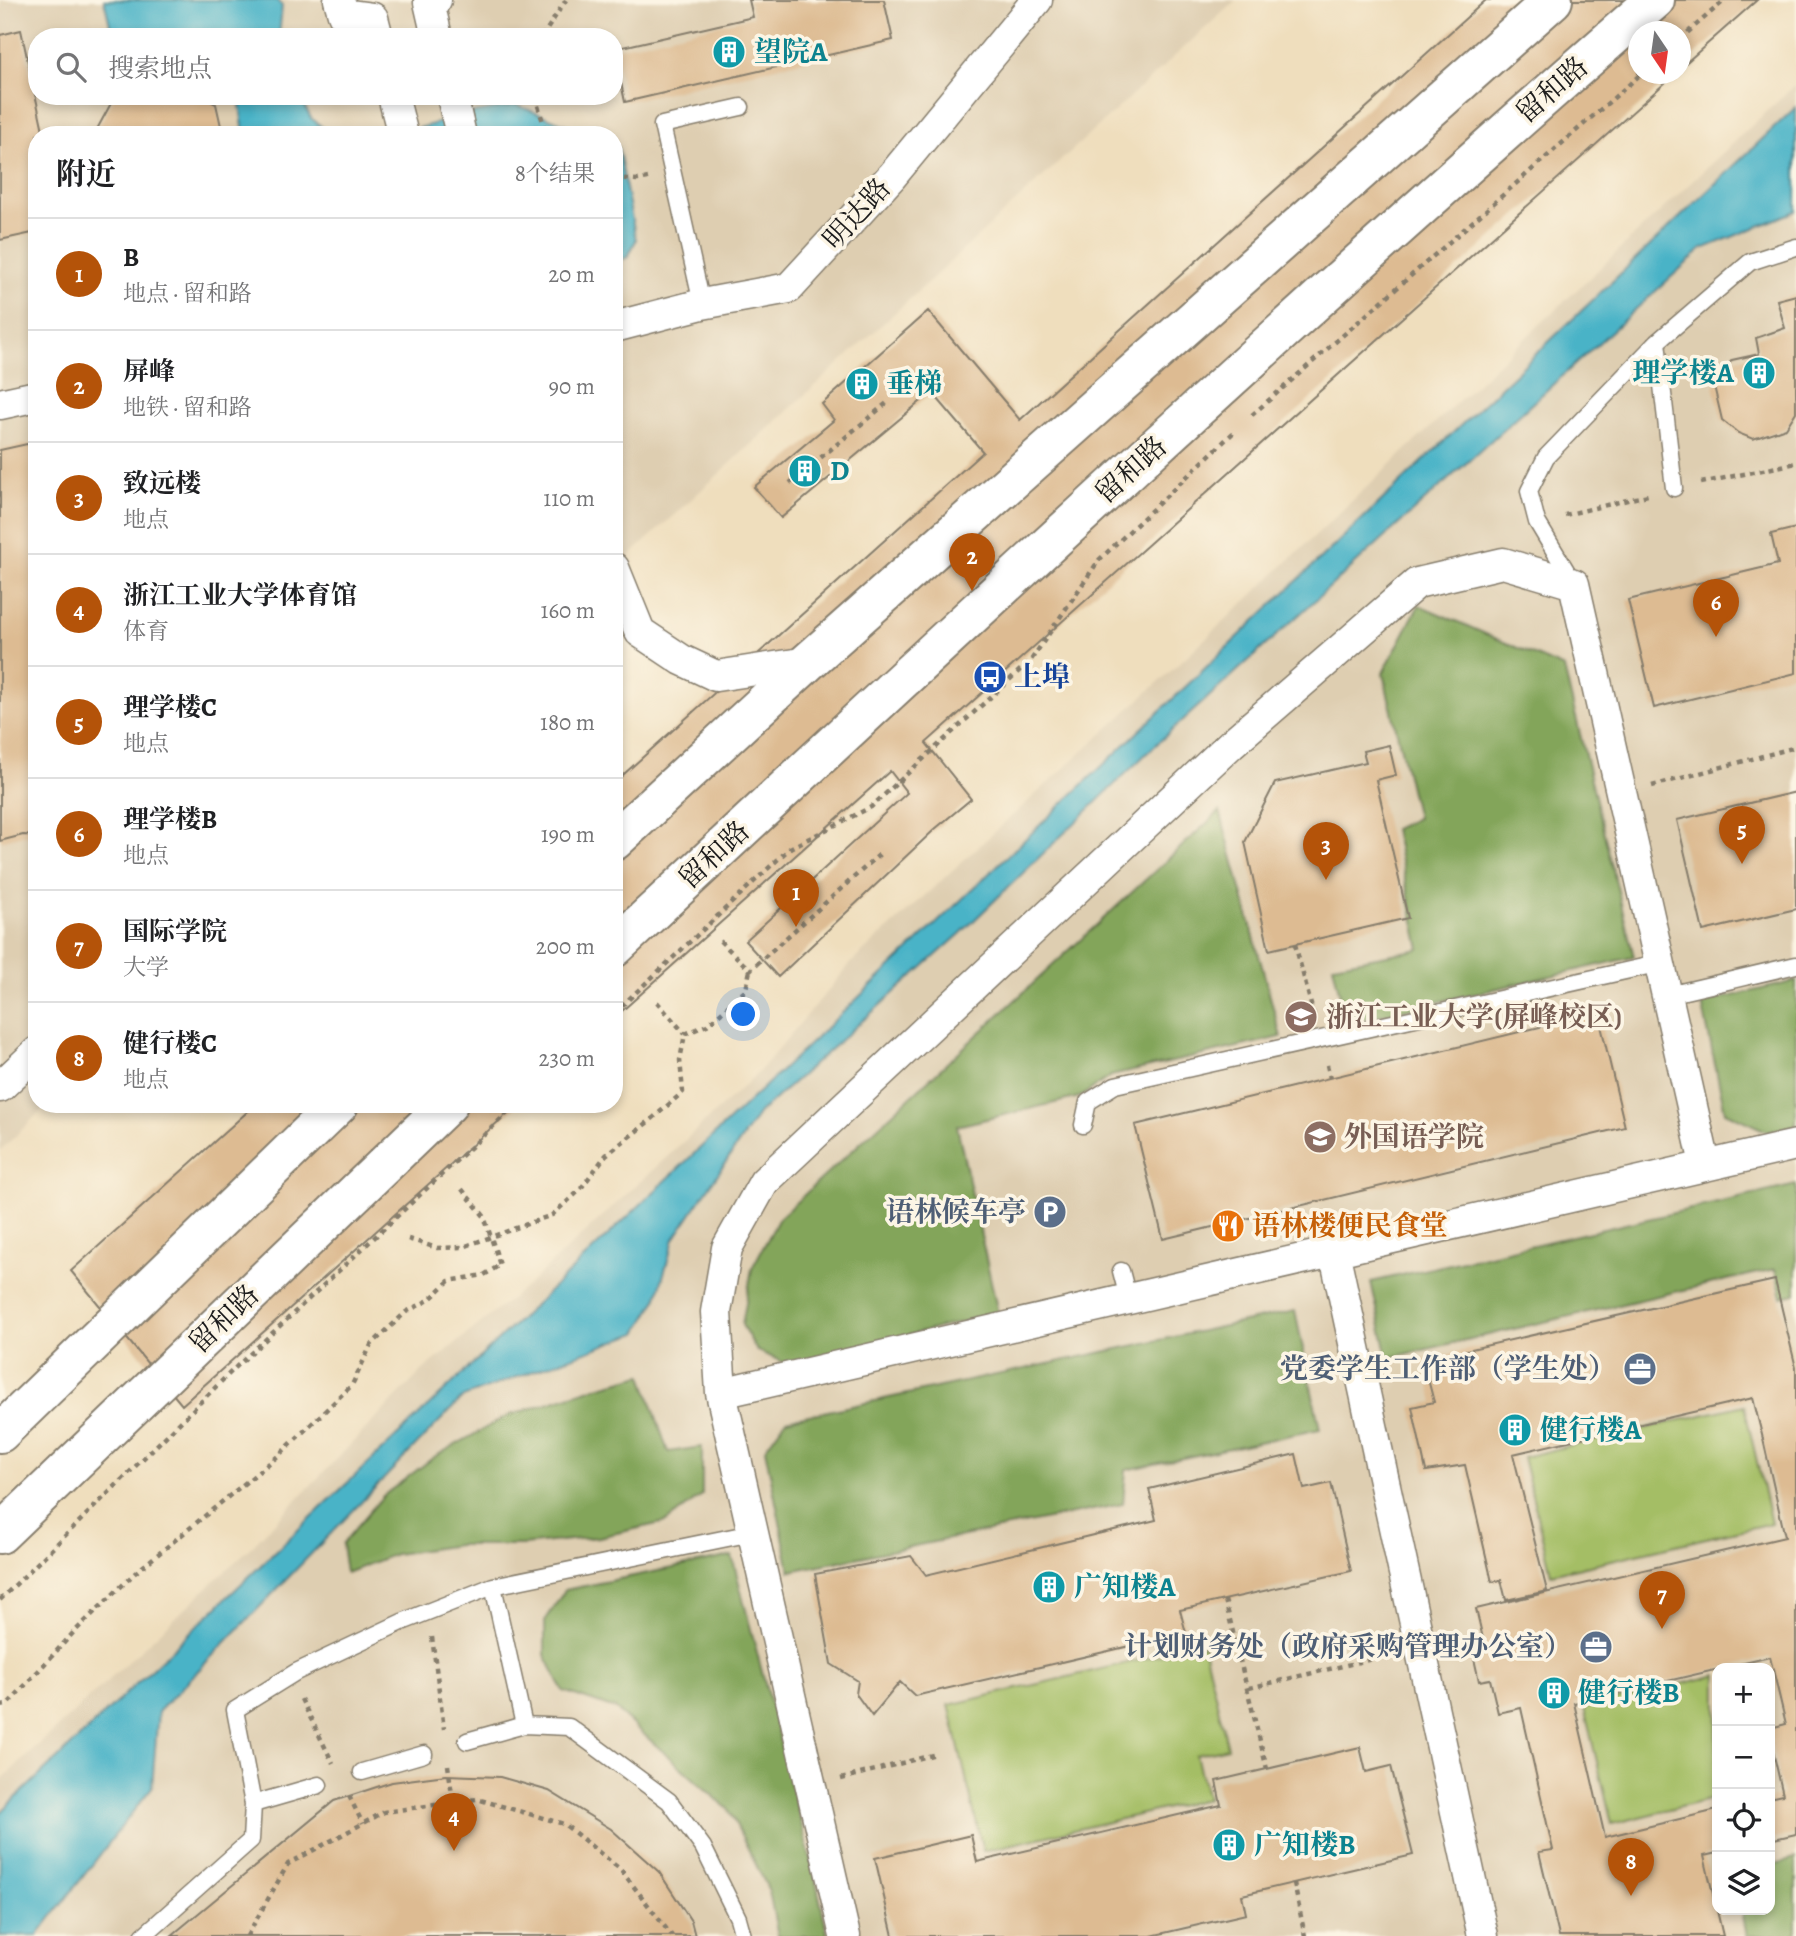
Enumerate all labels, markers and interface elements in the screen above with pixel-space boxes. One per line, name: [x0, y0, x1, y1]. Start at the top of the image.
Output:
north arrow: [1628, 21, 1691, 84]
search box: [28, 28, 623, 105]
building icon: 望院A: [710, 33, 748, 71]
place label: 望院A: [754, 33, 828, 71]
icon: search: [52, 48, 90, 86]
street label: 留和路: [1508, 48, 1596, 132]
text: 搜索地点: [108, 51, 212, 86]
text: 附近: [56, 154, 116, 194]
text: 8个结果: [515, 158, 595, 189]
street label: 明达路: [815, 170, 899, 258]
text: B: [123, 240, 139, 275]
text: 1: [75, 259, 83, 290]
text: 20 m: [548, 259, 595, 290]
text: 地点 · 留和路: [123, 278, 252, 309]
text: 屏峰: [123, 354, 175, 389]
place label: 理学楼A: [1632, 354, 1734, 392]
building icon: 理学楼A: [1740, 354, 1778, 392]
building icon: 垂梯: [843, 365, 881, 403]
place label: 垂梯: [886, 365, 942, 403]
text: 2: [73, 371, 85, 402]
text: 90 m: [549, 371, 595, 402]
text: 地铁 · 留和路: [123, 392, 252, 423]
street label: 留和路: [1087, 428, 1175, 512]
building icon: D: [786, 452, 824, 490]
place label: D: [830, 452, 849, 490]
text: 致远楼: [123, 466, 201, 501]
text: 3: [74, 483, 84, 514]
text: 110 m: [543, 483, 595, 514]
text: 地点: [123, 504, 169, 535]
pin: 2: [949, 533, 995, 591]
text: 浙江工业大学体育馆: [123, 578, 357, 613]
pin: 6: [1693, 579, 1739, 637]
text: 4: [74, 595, 84, 626]
text: 160 m: [541, 595, 595, 626]
text: 体育: [123, 616, 169, 647]
bus stop icon: 上埠: [971, 658, 1009, 696]
place label: 上埠: [1014, 658, 1070, 696]
text: 理学楼C: [123, 690, 217, 725]
text: 5: [74, 707, 84, 738]
text: 180 m: [540, 707, 595, 738]
text: 地点: [123, 728, 169, 759]
text: 理学楼B: [123, 802, 217, 837]
pin: 5: [1719, 806, 1765, 864]
street label: 留和路: [670, 812, 758, 898]
text: 6: [74, 819, 84, 850]
text: 190 m: [541, 819, 595, 850]
pin: 3: [1303, 822, 1349, 880]
text: 地点: [123, 840, 169, 871]
pin: 1: [773, 869, 819, 927]
text: 国际学院: [123, 914, 227, 949]
text: 7: [74, 931, 84, 962]
text: 200 m: [536, 931, 595, 962]
text: 大学: [123, 952, 169, 983]
your location: [726, 997, 760, 1031]
school or university icon: 浙江工业大学(屏峰校区): [1282, 998, 1320, 1036]
place label: 浙江工业大学(屏峰校区): [1326, 998, 1622, 1036]
text: 健行楼C: [123, 1026, 217, 1061]
text: 8: [73, 1043, 85, 1074]
text: 230 m: [539, 1043, 595, 1074]
text: 地点: [123, 1064, 169, 1095]
school or university icon: 外国语学院: [1301, 1118, 1339, 1156]
place label: 外国语学院: [1344, 1118, 1484, 1156]
place label: 语林候车亭: [886, 1193, 1026, 1231]
parking icon: 语林候车亭: [1031, 1193, 1069, 1231]
restaurant icon: 语林楼便民食堂: [1209, 1207, 1247, 1245]
place label: 语林楼便民食堂: [1252, 1207, 1448, 1245]
street label: 留和路: [181, 1276, 267, 1362]
place label: 党委学生工作部（学生处）: [1280, 1350, 1616, 1388]
office icon: 党委学生工作部（学生处）: [1621, 1350, 1659, 1388]
building icon: 健行楼A: [1496, 1411, 1534, 1449]
place label: 健行楼A: [1540, 1411, 1642, 1449]
building icon: 广知楼A: [1030, 1568, 1068, 1606]
place label: 广知楼A: [1074, 1568, 1176, 1606]
pin: 7: [1639, 1571, 1685, 1629]
place label: 计划财务处（政府采购管理办公室）: [1124, 1628, 1572, 1666]
office icon: 计划财务处（政府采购管理办公室）: [1577, 1628, 1615, 1666]
map controls: [1712, 1663, 1775, 1915]
button: +: [1712, 1663, 1775, 1726]
building icon: 健行楼B: [1535, 1674, 1573, 1712]
place label: 健行楼B: [1578, 1674, 1680, 1712]
button: −: [1712, 1726, 1775, 1789]
button: locate: [1712, 1789, 1775, 1852]
pin: 4: [431, 1793, 477, 1851]
building icon: 广知楼B: [1210, 1826, 1248, 1864]
place label: 广知楼B: [1254, 1826, 1356, 1864]
pin: 8: [1608, 1838, 1654, 1896]
button: layers: [1712, 1852, 1775, 1915]

